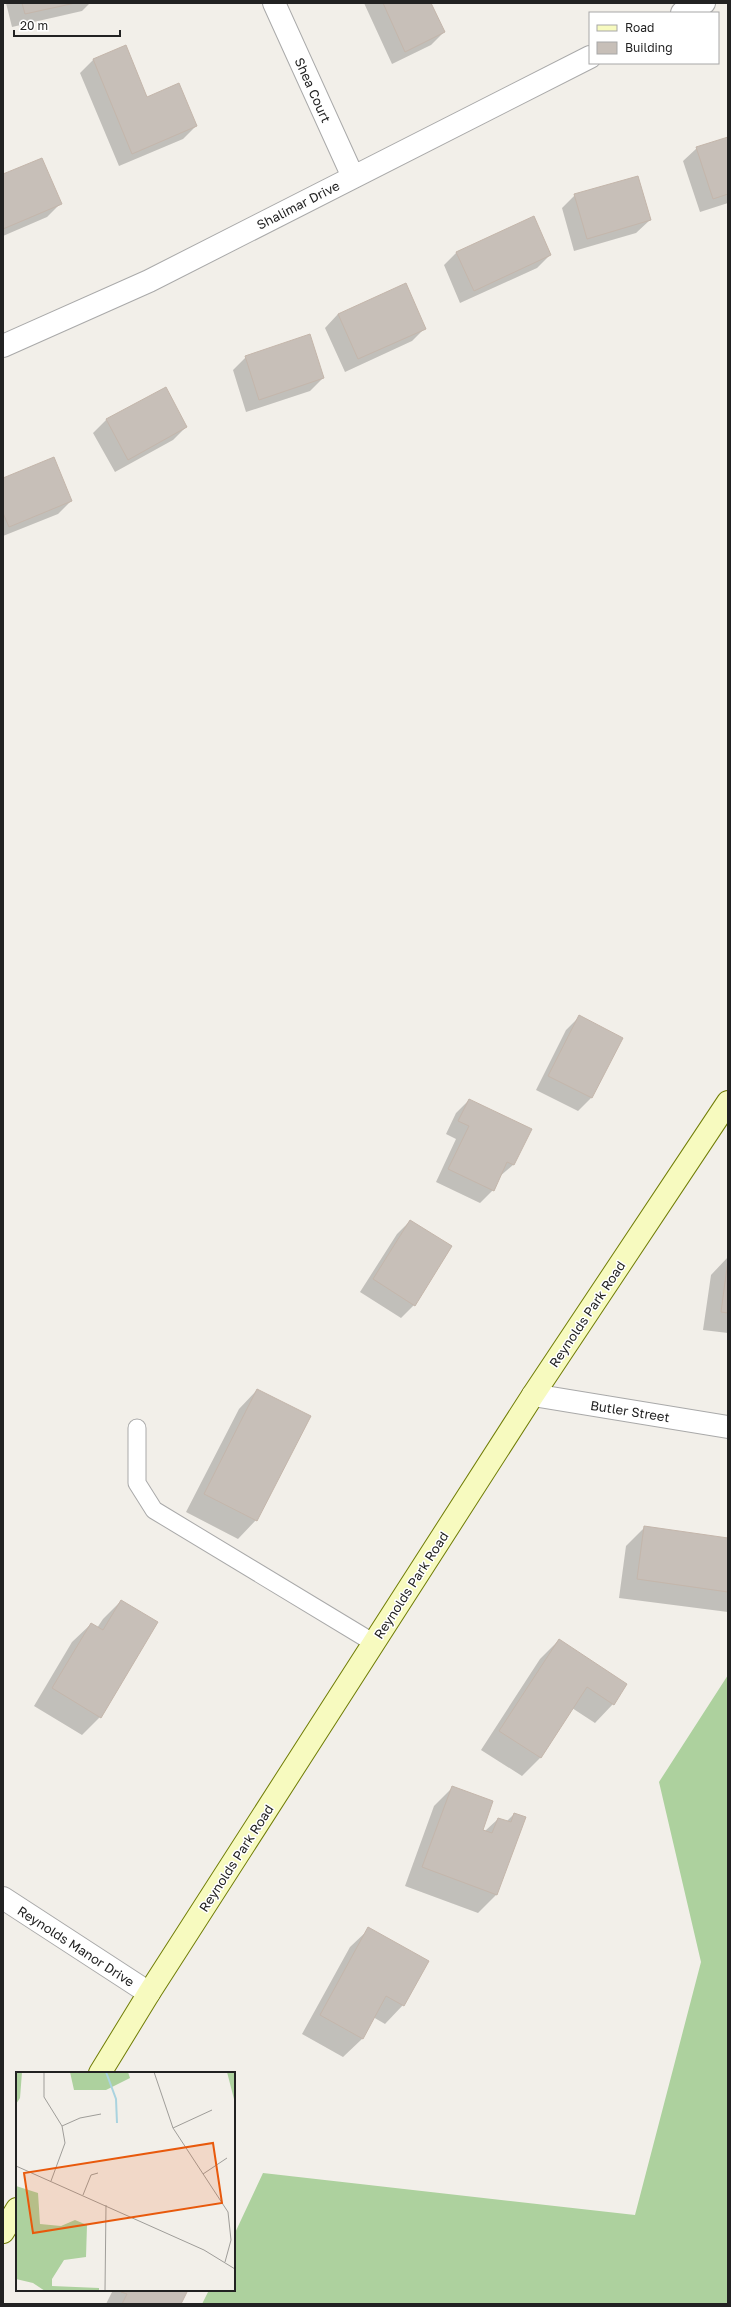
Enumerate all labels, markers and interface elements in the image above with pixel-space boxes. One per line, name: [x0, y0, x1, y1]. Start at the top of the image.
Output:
scale bar: [14, 12, 120, 38]
legend: [589, 12, 719, 64]
text: 20 m: [20, 18, 48, 33]
text: Road: [625, 20, 654, 35]
text: Building: [625, 40, 673, 55]
street label: Shea Court: [292, 55, 334, 125]
street label: Shalimar Drive: [254, 177, 342, 233]
street label: Reynolds Park Road: [546, 1258, 628, 1370]
street label: Butler Street: [589, 1397, 671, 1425]
street label: Reynolds Park Road: [370, 1528, 452, 1642]
street label: Reynolds Park Road: [195, 1801, 277, 1915]
street label: Reynolds Manor Drive: [15, 1902, 137, 1990]
inset map: [16, 2072, 235, 2291]

